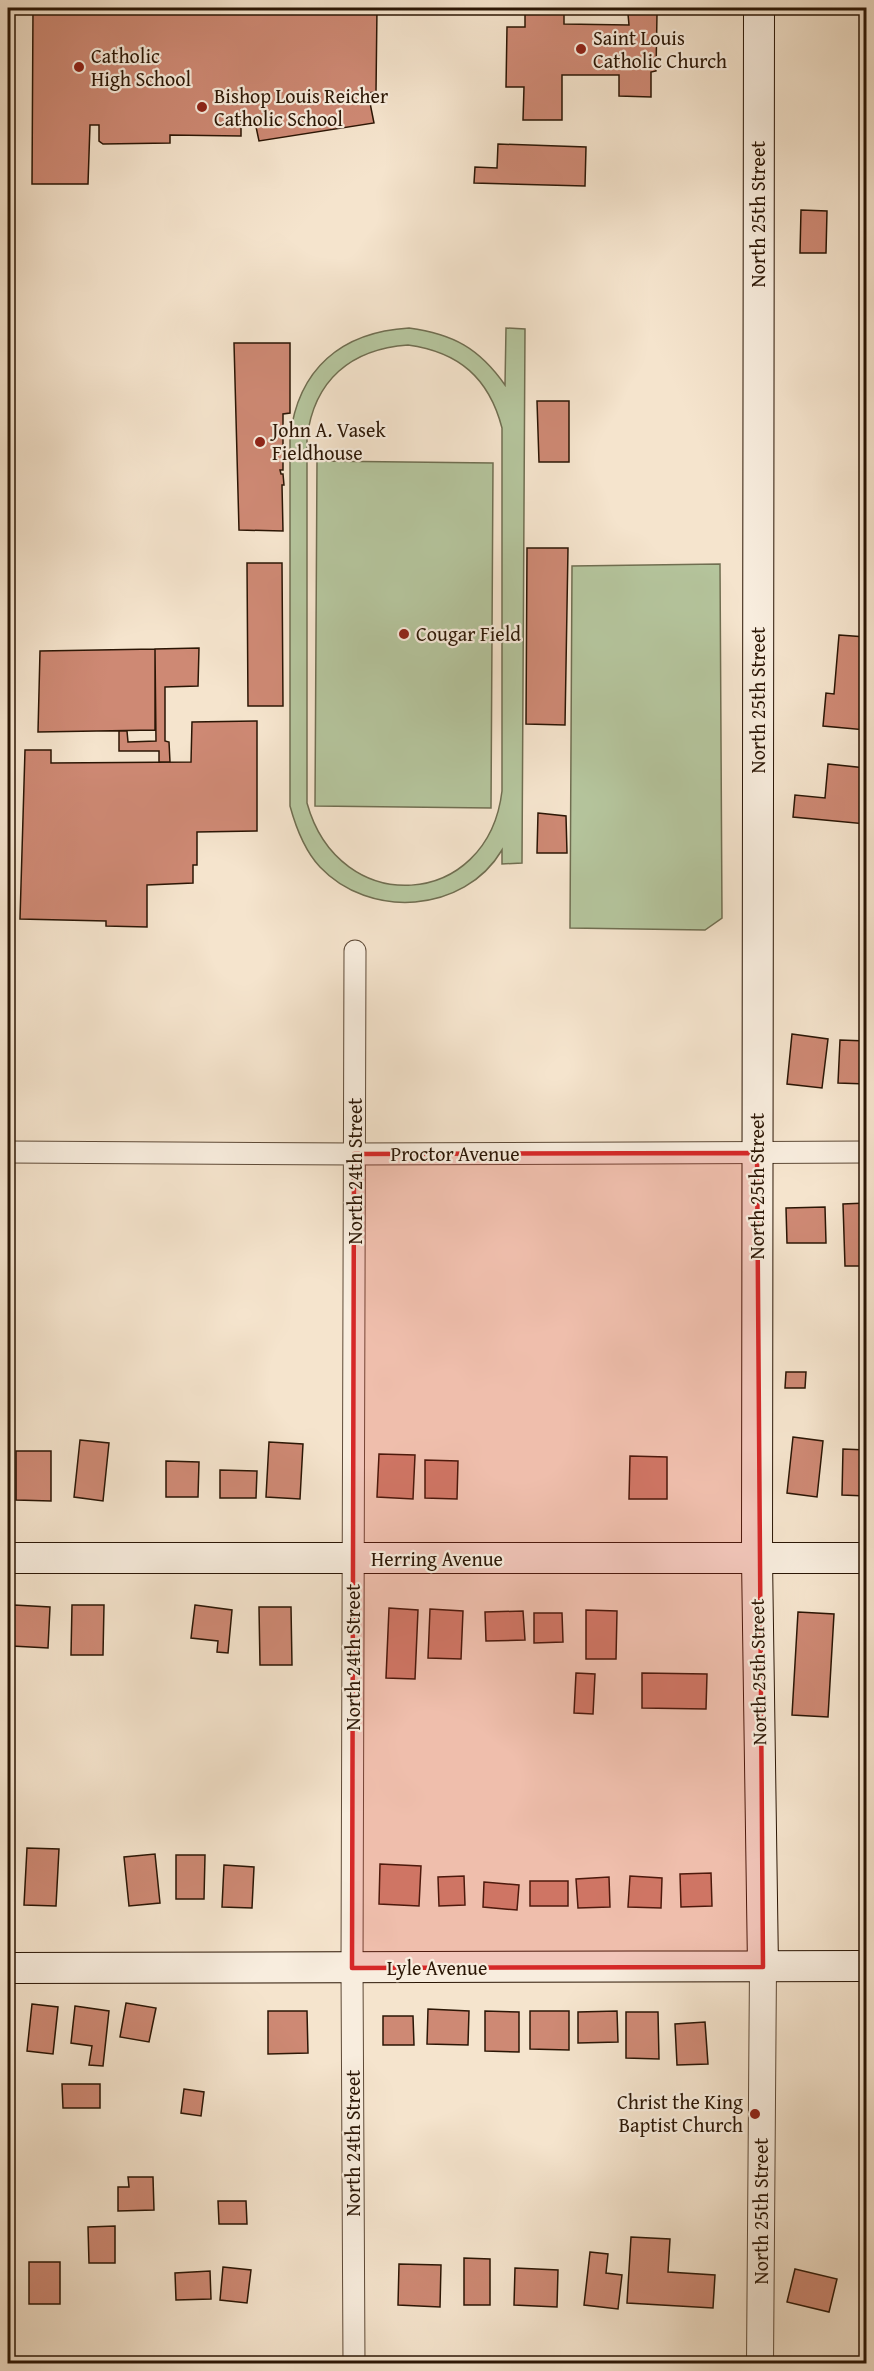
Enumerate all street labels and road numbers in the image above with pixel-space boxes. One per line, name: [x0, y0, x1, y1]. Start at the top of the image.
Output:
street label: North 25th Street: [743, 141, 772, 287]
street label: North 25th Street: [743, 627, 772, 773]
street label: North 24th Street: [340, 1098, 369, 1244]
street label: North 25th Street: [742, 1113, 771, 1259]
street label: Proctor Avenue: [390, 1139, 520, 1168]
street label: Herring Avenue: [371, 1544, 503, 1573]
street label: North 24th Street: [338, 1584, 367, 1730]
street label: North 25th Street: [742, 1598, 773, 1746]
street label: Lyle Avenue: [387, 1953, 487, 1982]
street label: North 24th Street: [338, 2070, 367, 2216]
street label: North 25th Street: [746, 2138, 775, 2284]

